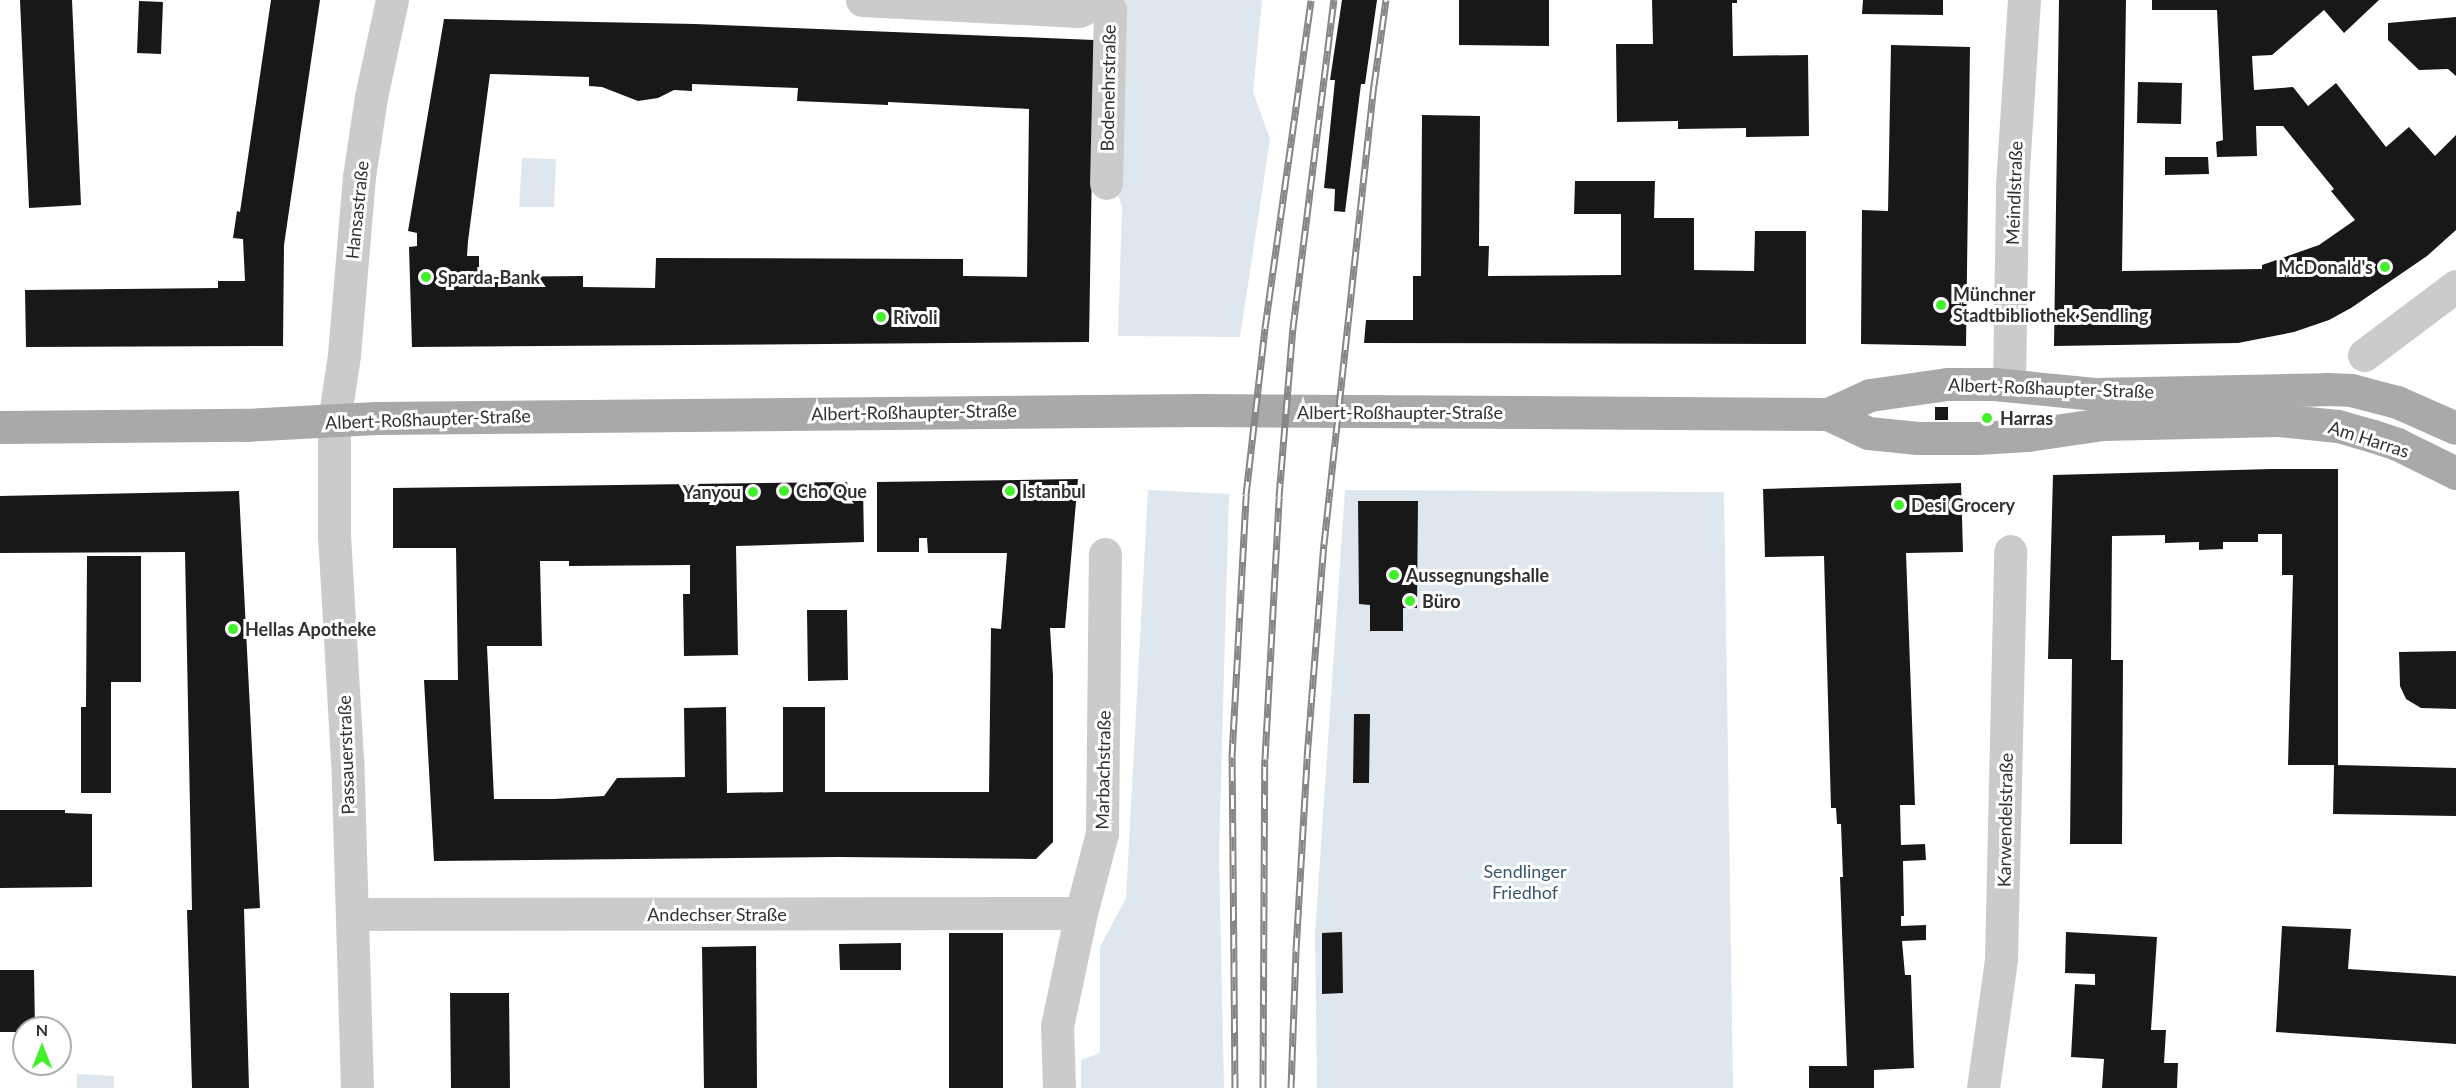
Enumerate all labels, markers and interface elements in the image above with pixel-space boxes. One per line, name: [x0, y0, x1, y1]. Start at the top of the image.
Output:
street label: Bodenehrstraße: [1096, 24, 1120, 152]
street label: Meindlstraße: [2001, 141, 2027, 245]
street label: Hansastraße: [341, 160, 373, 260]
place label: McDonald's: [2278, 256, 2373, 278]
marker: McDonald's: [2378, 260, 2392, 274]
place label: Sparda-Bank: [438, 266, 540, 288]
marker: Sparda-Bank: [419, 270, 433, 284]
place label: Münchner Stadtbibliothek Sendling: [1953, 284, 2148, 326]
marker: Münchner Stadtbibliothek Sendling: [1934, 298, 1948, 312]
place label: Rivoli: [893, 306, 938, 328]
marker: Rivoli: [874, 310, 888, 324]
street label: Albert-Roßhaupter-Straße: [1948, 374, 2154, 402]
street label: Albert-Roßhaupter-Straße: [811, 399, 1017, 425]
street label: Albert-Roßhaupter-Straße: [1297, 401, 1503, 423]
street label: Albert-Roßhaupter-Straße: [325, 405, 531, 433]
place label: Harras: [2000, 407, 2053, 429]
marker: Harras: [1978, 409, 1996, 427]
street label: Am Harras: [2326, 416, 2412, 462]
place label: Cho Que: [796, 480, 867, 502]
place label: Istanbul: [1022, 480, 1086, 502]
place label: Yanyou: [683, 481, 741, 503]
marker: Cho Que: [777, 484, 791, 498]
marker: Istanbul: [1003, 484, 1017, 498]
marker: Yanyou: [746, 485, 760, 499]
place label: Desi Grocery: [1911, 494, 2015, 516]
marker: Desi Grocery: [1892, 498, 1906, 512]
place label: Aussegnungshalle: [1406, 564, 1549, 586]
marker: Aussegnungshalle: [1387, 568, 1401, 582]
place label: Büro: [1422, 590, 1461, 612]
marker: Büro: [1403, 594, 1417, 608]
place label: Hellas Apotheke: [245, 618, 377, 640]
marker: Hellas Apotheke: [226, 622, 240, 636]
street label: Passauerstraße: [333, 695, 359, 815]
street label: Marbachstraße: [1091, 710, 1115, 830]
street label: Karwendelstraße: [1993, 753, 2017, 887]
park label: Sendlinger Friedhof: [1483, 861, 1567, 904]
street label: Andechser Straße: [647, 903, 787, 925]
north arrow: [12, 1016, 72, 1076]
text: N: [36, 1020, 48, 1039]

